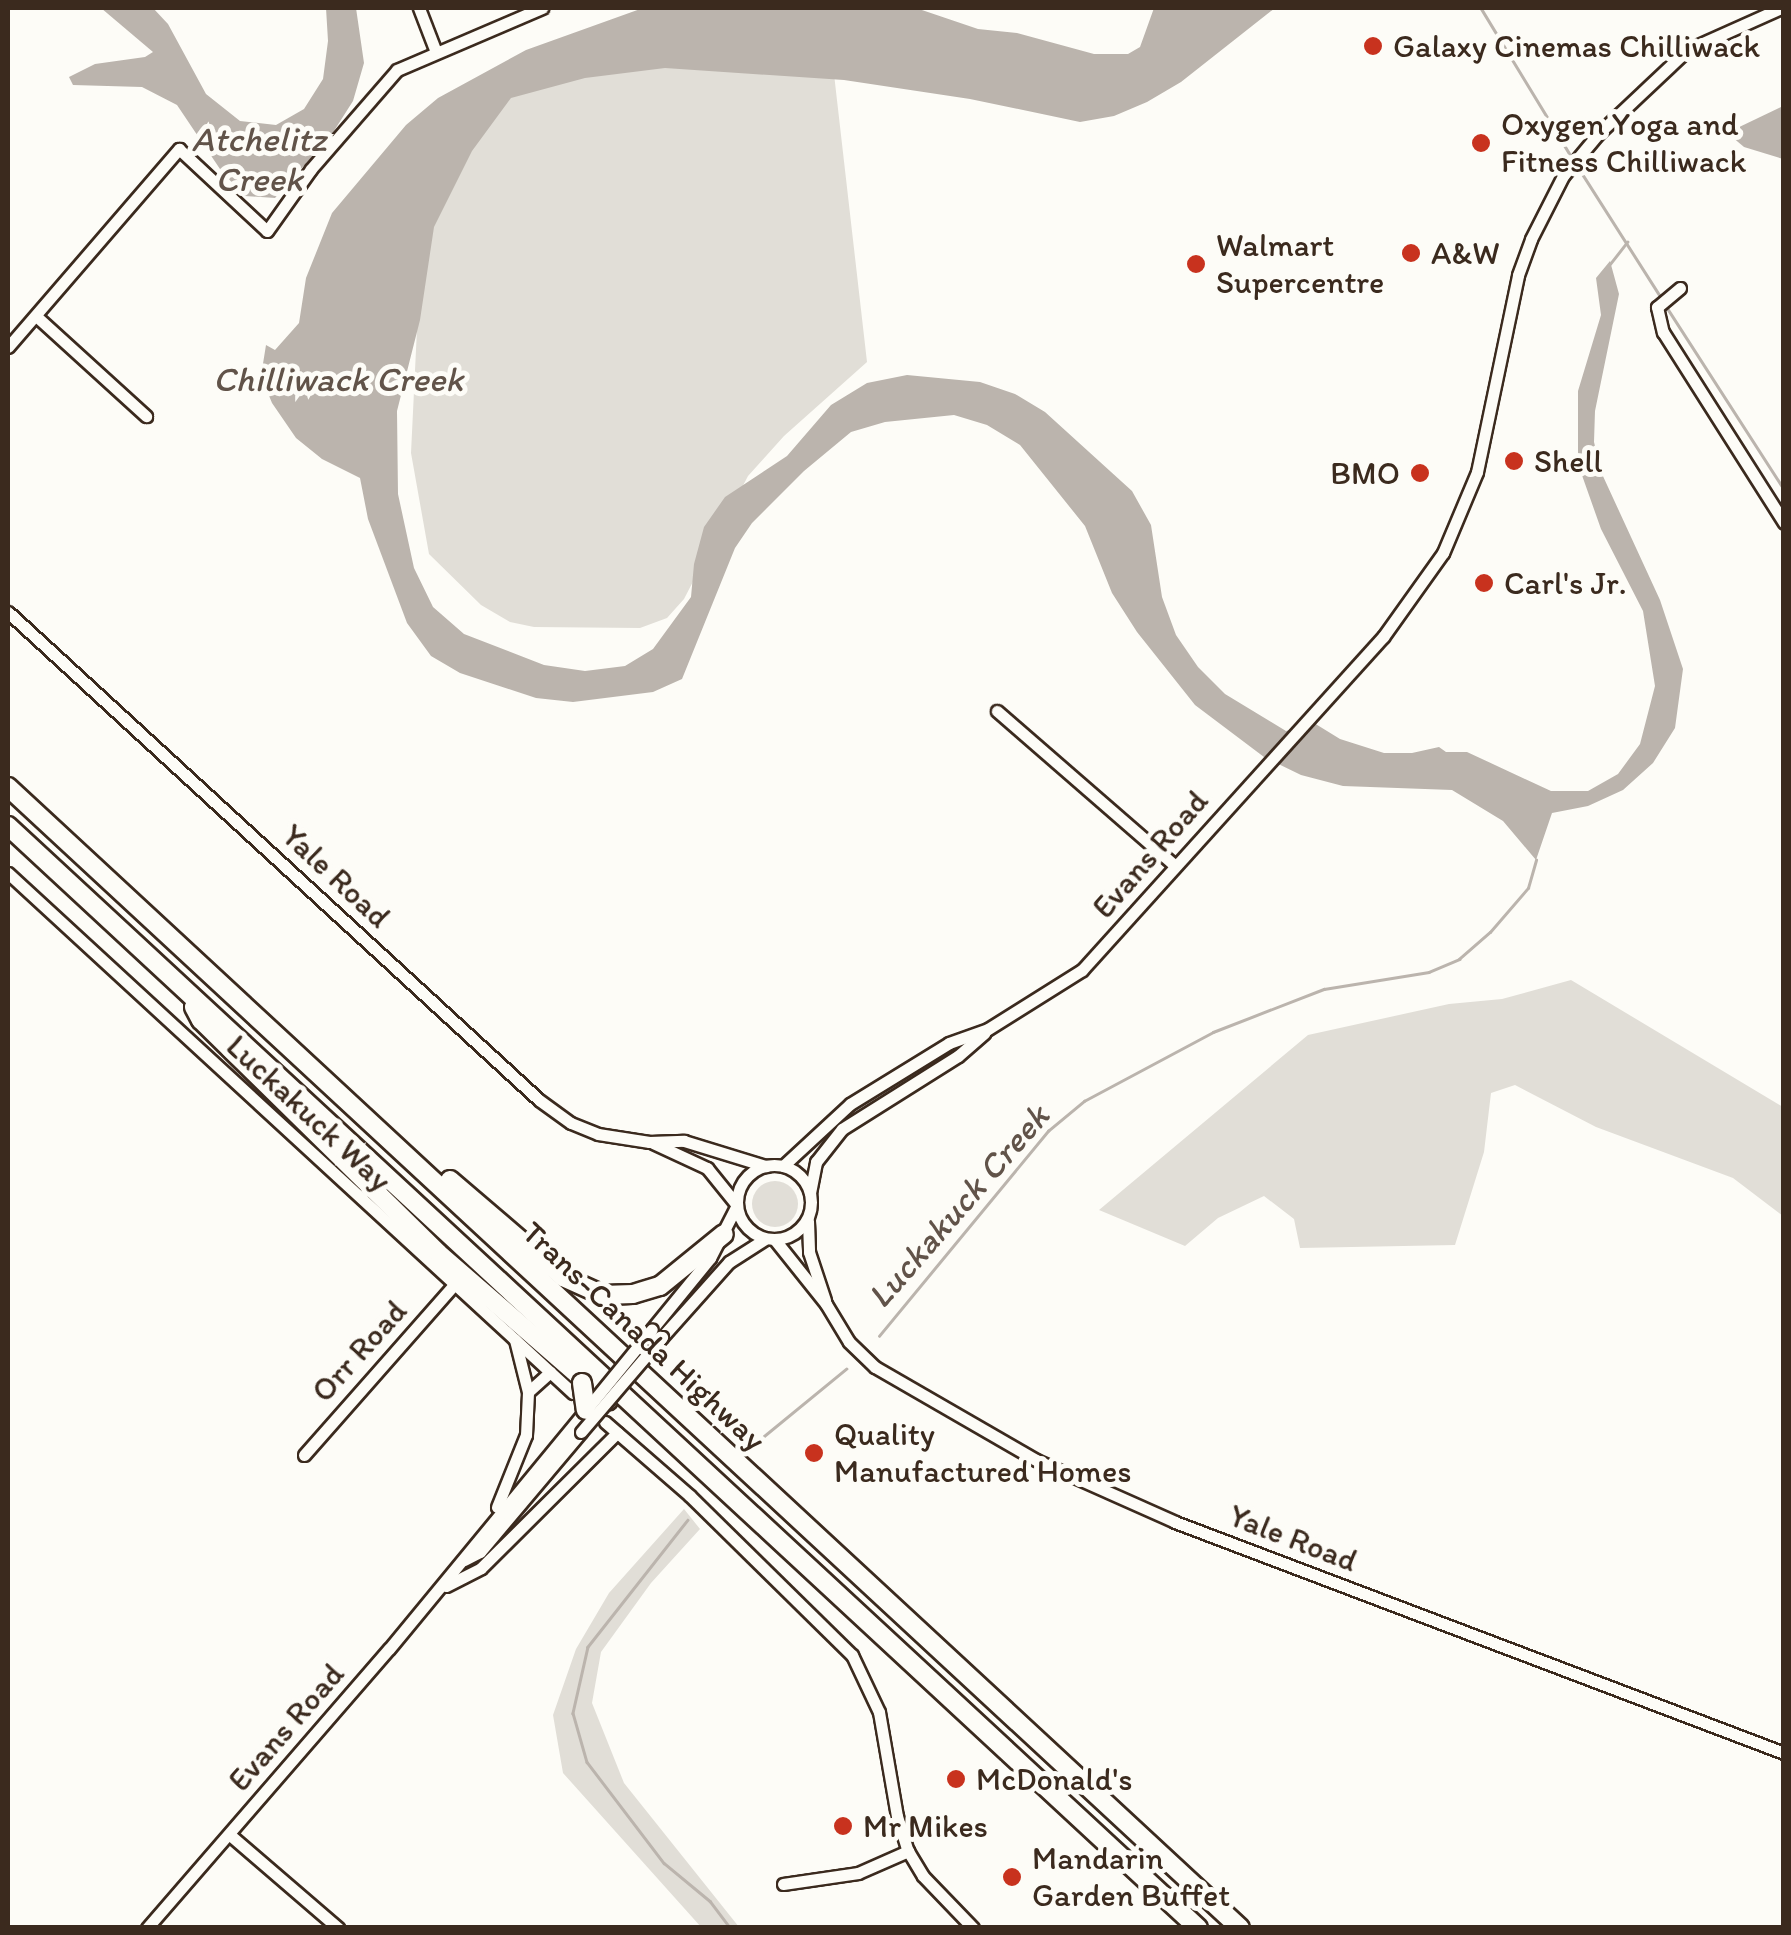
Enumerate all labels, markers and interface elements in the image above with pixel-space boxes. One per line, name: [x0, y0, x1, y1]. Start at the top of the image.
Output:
place label: Galaxy Cinemas Chilliwack: [1393, 27, 1762, 65]
marker: Galaxy Cinemas Chilliwack: [1362, 35, 1384, 57]
place label: Oxygen Yoga and Fitness Chilliwack: [1501, 106, 1748, 181]
water label: Atchelitz Creek: [192, 118, 326, 200]
marker: Oxygen Yoga and Fitness Chilliwack: [1470, 132, 1492, 154]
place label: Walmart Supercentre: [1216, 227, 1384, 302]
place label: A&W: [1431, 234, 1500, 272]
marker: A&W: [1400, 242, 1422, 264]
marker: Walmart Supercentre: [1185, 253, 1207, 275]
water label: Chilliwack Creek: [213, 358, 463, 400]
place label: Shell: [1534, 442, 1603, 480]
marker: Shell: [1503, 450, 1525, 472]
place label: BMO: [1330, 454, 1400, 492]
marker: BMO: [1409, 462, 1431, 484]
place label: Carl's Jr.: [1504, 564, 1627, 602]
marker: Carl's Jr.: [1473, 572, 1495, 594]
street label: Evans Road: [1084, 782, 1216, 926]
street label: Yale Road: [274, 817, 398, 935]
street label: Luckakuck Way: [219, 1027, 399, 1199]
water label: Luckakuck Creek: [858, 1096, 1058, 1316]
street label: Trans-Canada Highway: [515, 1214, 773, 1458]
street label: Orr Road: [303, 1292, 415, 1410]
place label: Quality Manufactured Homes: [834, 1416, 1132, 1491]
marker: Quality Manufactured Homes: [803, 1442, 825, 1464]
street label: Yale Road: [1224, 1496, 1362, 1580]
street label: Evans Road: [220, 1655, 352, 1799]
place label: McDonald's: [976, 1760, 1133, 1798]
marker: McDonald's: [945, 1768, 967, 1790]
place label: Mr Mikes: [863, 1807, 987, 1845]
marker: Mr Mikes: [832, 1815, 854, 1837]
place label: Mandarin Garden Buffet: [1032, 1840, 1230, 1915]
marker: Mandarin Garden Buffet: [1001, 1866, 1023, 1888]

